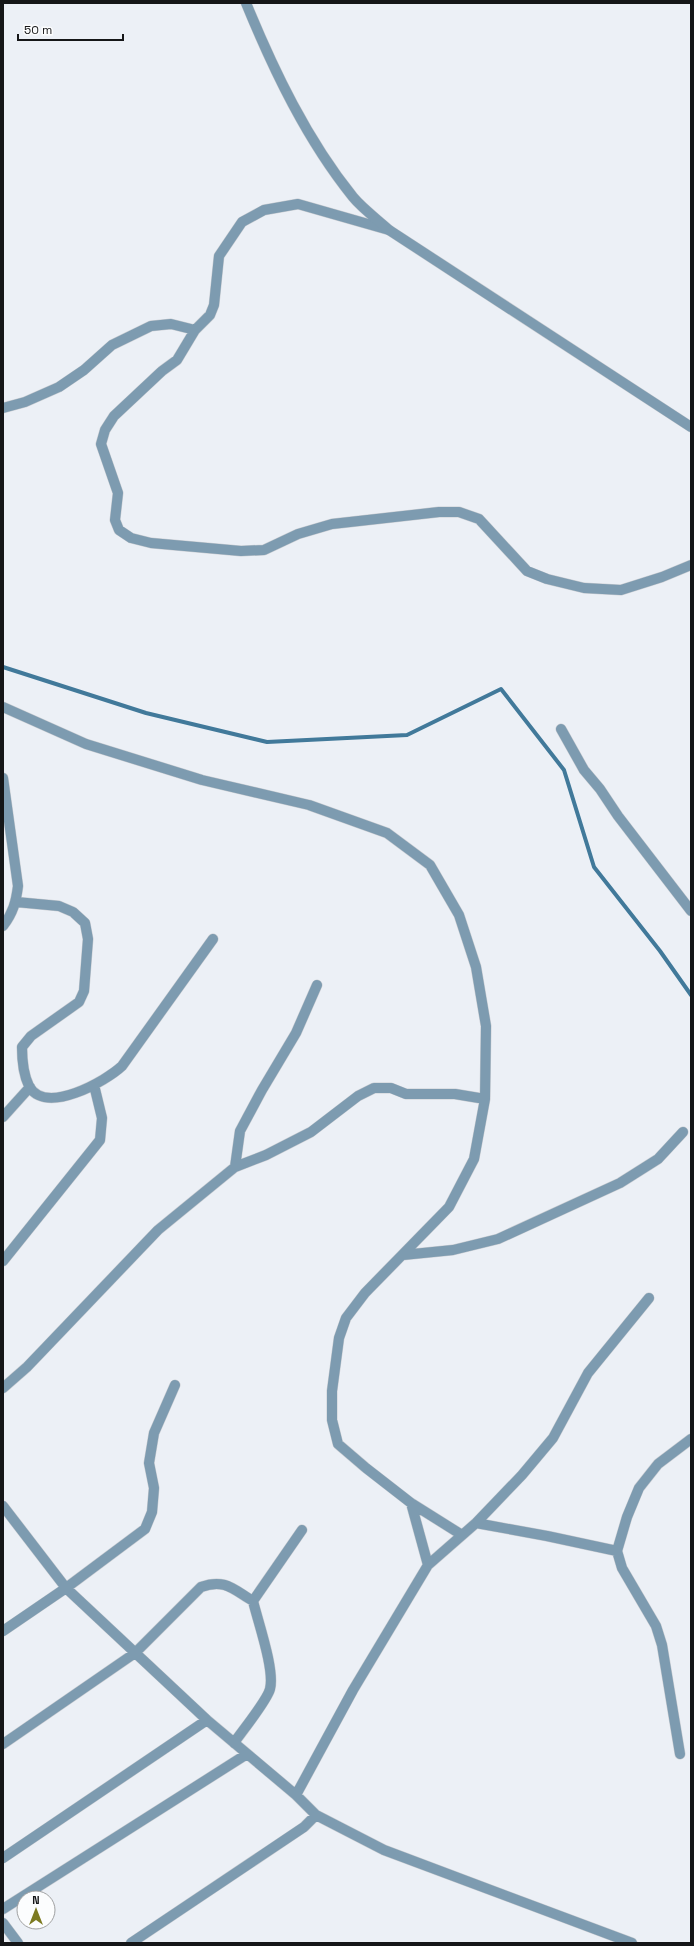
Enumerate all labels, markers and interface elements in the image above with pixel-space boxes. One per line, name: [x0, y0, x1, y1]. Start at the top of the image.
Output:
scale bar: [18, 16, 123, 42]
text: 50 m: [24, 22, 52, 38]
north arrow: [16, 1890, 56, 1930]
text: N: [32, 1893, 40, 1907]

